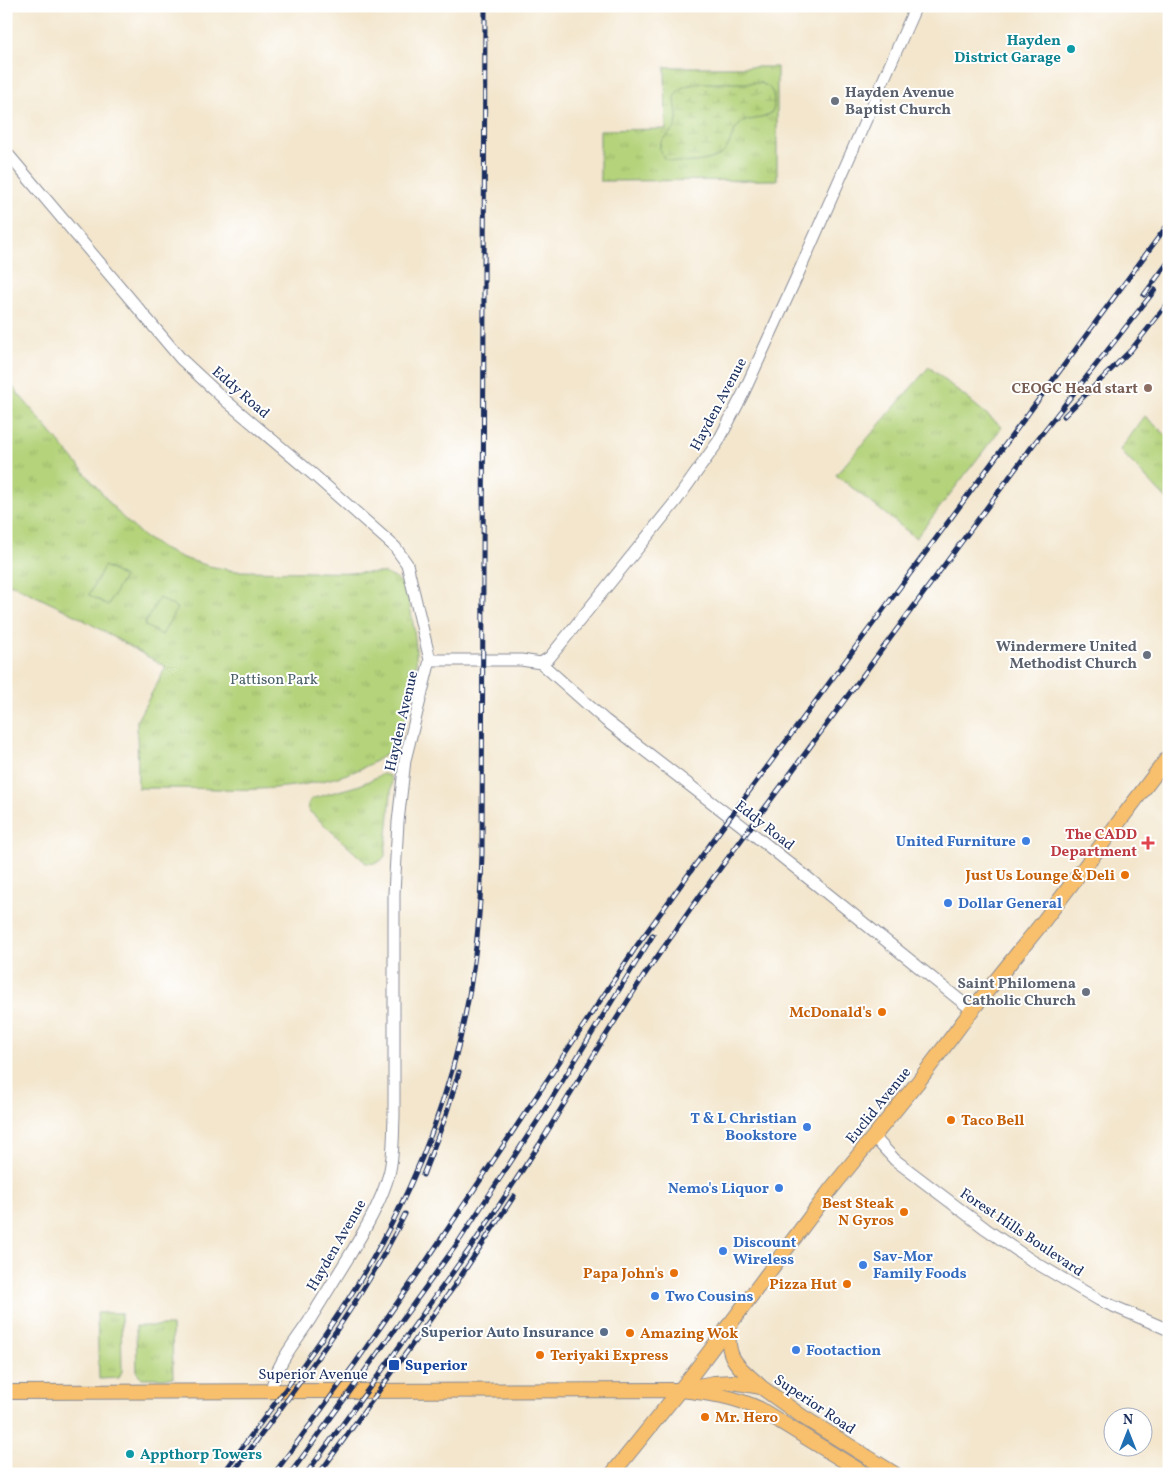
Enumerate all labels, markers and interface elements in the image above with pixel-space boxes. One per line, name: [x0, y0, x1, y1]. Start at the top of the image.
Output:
place label: Hayden District Garage: [954, 31, 1061, 69]
marker: Hayden District Garage: [1065, 43, 1077, 55]
place label: Hayden Avenue Baptist Church: [845, 83, 955, 121]
marker: Hayden Avenue Baptist Church: [829, 95, 841, 107]
street label: Hayden Avenue: [686, 354, 753, 455]
street label: Eddy Road: [207, 362, 274, 424]
place label: CEOGC Head start: [1011, 379, 1138, 400]
marker: CEOGC Head start: [1142, 382, 1154, 394]
place label: Windermere United Methodist Church: [996, 637, 1137, 675]
marker: Windermere United Methodist Church: [1141, 649, 1153, 661]
street label: Hayden Avenue: [381, 669, 424, 774]
park label: Pattison Park: [230, 670, 318, 691]
street label: Eddy Road: [730, 796, 798, 856]
place label: The CADD Department: [1051, 825, 1137, 863]
place label: United Furniture: [896, 832, 1016, 853]
marker: United Furniture: [1020, 835, 1032, 847]
marker: The CADD Department: [1141, 836, 1155, 850]
place label: Just Us Lounge & Deli: [965, 866, 1115, 887]
marker: Just Us Lounge & Deli: [1119, 869, 1131, 881]
place label: Dollar General: [958, 894, 1062, 915]
marker: Dollar General: [942, 897, 954, 909]
place label: Saint Philomena Catholic Church: [957, 974, 1076, 1012]
marker: Saint Philomena Catholic Church: [1080, 986, 1092, 998]
place label: McDonald's: [789, 1003, 872, 1024]
marker: McDonald's: [876, 1006, 888, 1018]
street label: Euclid Avenue: [842, 1063, 917, 1149]
place label: T & L Christian Bookstore: [690, 1109, 797, 1147]
place label: Taco Bell: [961, 1111, 1024, 1132]
marker: Taco Bell: [945, 1114, 957, 1126]
marker: T & L Christian Bookstore: [801, 1121, 813, 1133]
place label: Nemo's Liquor: [668, 1179, 769, 1200]
marker: Nemo's Liquor: [773, 1182, 785, 1194]
street label: Forest Hills Boulevard: [955, 1184, 1087, 1283]
place label: Best Steak N Gyros: [822, 1194, 894, 1232]
street label: Hayden Avenue: [302, 1196, 372, 1296]
marker: Best Steak N Gyros: [898, 1206, 910, 1218]
place label: Discount Wireless: [733, 1233, 797, 1271]
marker: Discount Wireless: [717, 1245, 729, 1257]
place label: Sav-Mor Family Foods: [873, 1247, 967, 1285]
marker: Sav-Mor Family Foods: [857, 1259, 869, 1271]
place label: Papa John's: [583, 1264, 664, 1285]
marker: Papa John's: [668, 1267, 680, 1279]
place label: Pizza Hut: [769, 1275, 837, 1296]
marker: Pizza Hut: [841, 1278, 853, 1290]
place label: Two Cousins: [665, 1287, 754, 1308]
marker: Two Cousins: [649, 1290, 661, 1302]
place label: Superior Auto Insurance: [421, 1323, 594, 1344]
place label: Amazing Wok: [640, 1324, 738, 1345]
marker: Superior Auto Insurance: [598, 1326, 610, 1338]
marker: Amazing Wok: [624, 1327, 636, 1339]
place label: Footaction: [806, 1341, 881, 1362]
marker: Footaction: [790, 1344, 802, 1356]
place label: Teriyaki Express: [550, 1346, 668, 1367]
marker: Teriyaki Express: [534, 1349, 546, 1361]
place label: Superior: [405, 1356, 467, 1377]
marker: Superior: [387, 1358, 401, 1372]
street label: Superior Avenue: [258, 1365, 368, 1386]
street label: Superior Road: [769, 1370, 859, 1440]
place label: Mr. Hero: [715, 1408, 779, 1429]
north arrow: [1102, 1408, 1152, 1458]
marker: Mr. Hero: [699, 1411, 711, 1423]
text: N: [1123, 1411, 1133, 1430]
place label: Appthorp Towers: [140, 1445, 262, 1466]
marker: Appthorp Towers: [124, 1448, 136, 1460]

